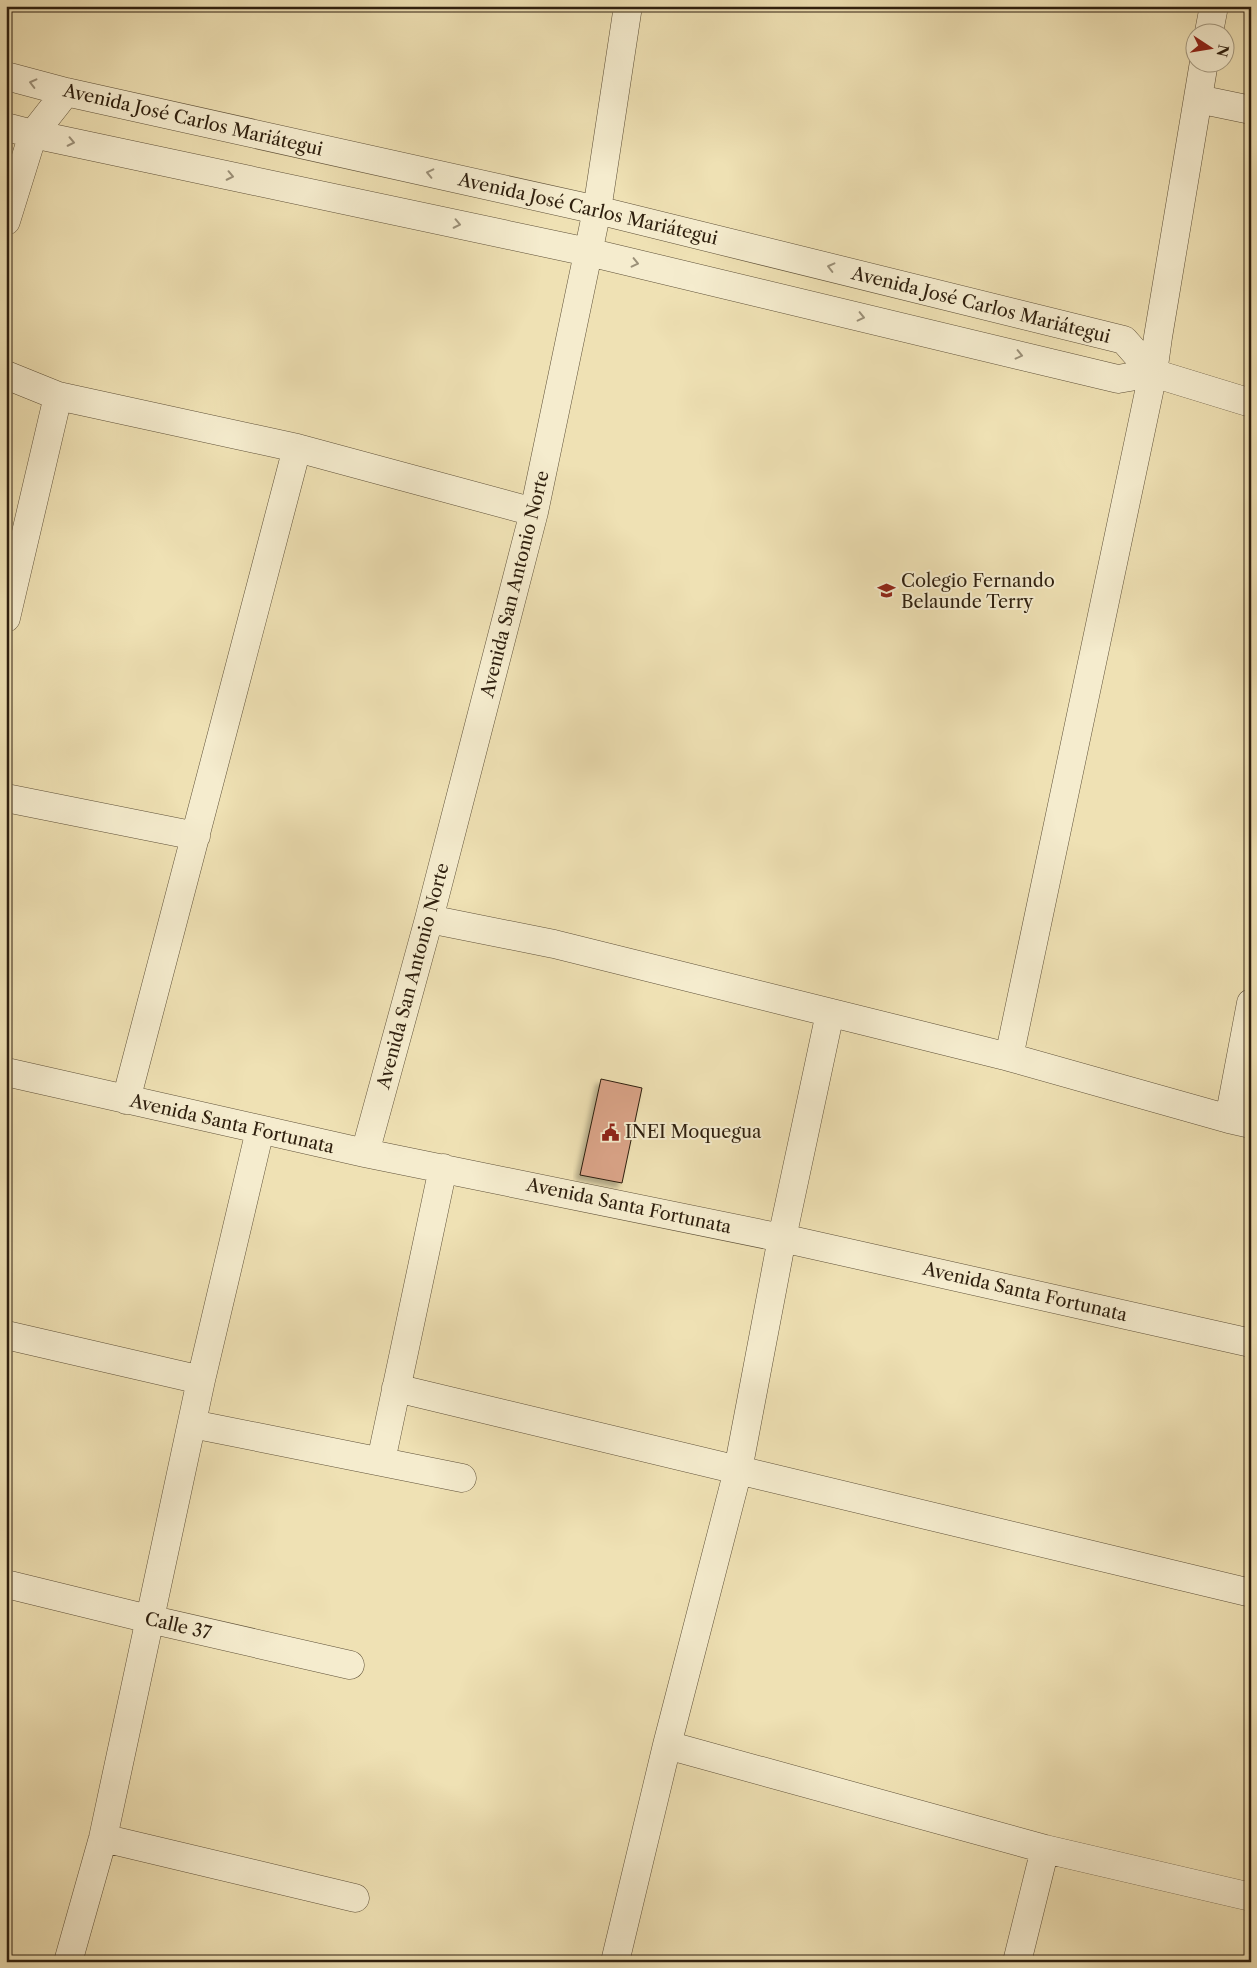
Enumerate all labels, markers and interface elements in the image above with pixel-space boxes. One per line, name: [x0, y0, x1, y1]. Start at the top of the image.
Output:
north arrow: [1184, 22, 1234, 72]
text: N: [1213, 43, 1233, 59]
one-way arrow: [28, 78, 37, 89]
street label: Avenida José Carlos Mariátegui: [60, 79, 325, 161]
one-way arrow: [66, 136, 75, 147]
one-way arrow: [426, 168, 435, 178]
street label: Avenida José Carlos Mariátegui: [455, 168, 720, 250]
one-way arrow: [225, 170, 234, 180]
one-way arrow: [453, 218, 462, 229]
one-way arrow: [631, 257, 640, 268]
street label: Avenida José Carlos Mariátegui: [848, 262, 1113, 348]
one-way arrow: [828, 263, 836, 273]
one-way arrow: [857, 311, 866, 322]
one-way arrow: [1015, 349, 1024, 360]
street label: Avenida San Antonio Norte: [476, 468, 554, 701]
place label: Colegio Fernando Belaunde Terry: [901, 570, 1055, 613]
school or university icon: Colegio Fernando Belaunde Terry: [877, 581, 897, 601]
street label: Avenida San Antonio Norte: [372, 861, 454, 1092]
street label: Avenida Santa Fortunata: [127, 1090, 337, 1158]
place label: INEI Moquegua: [625, 1121, 762, 1143]
public building icon: INEI Moquegua: [601, 1122, 621, 1142]
street label: Avenida Santa Fortunata: [524, 1173, 734, 1239]
street label: Avenida Santa Fortunata: [920, 1258, 1130, 1326]
street label: Calle 37: [143, 1608, 214, 1644]

